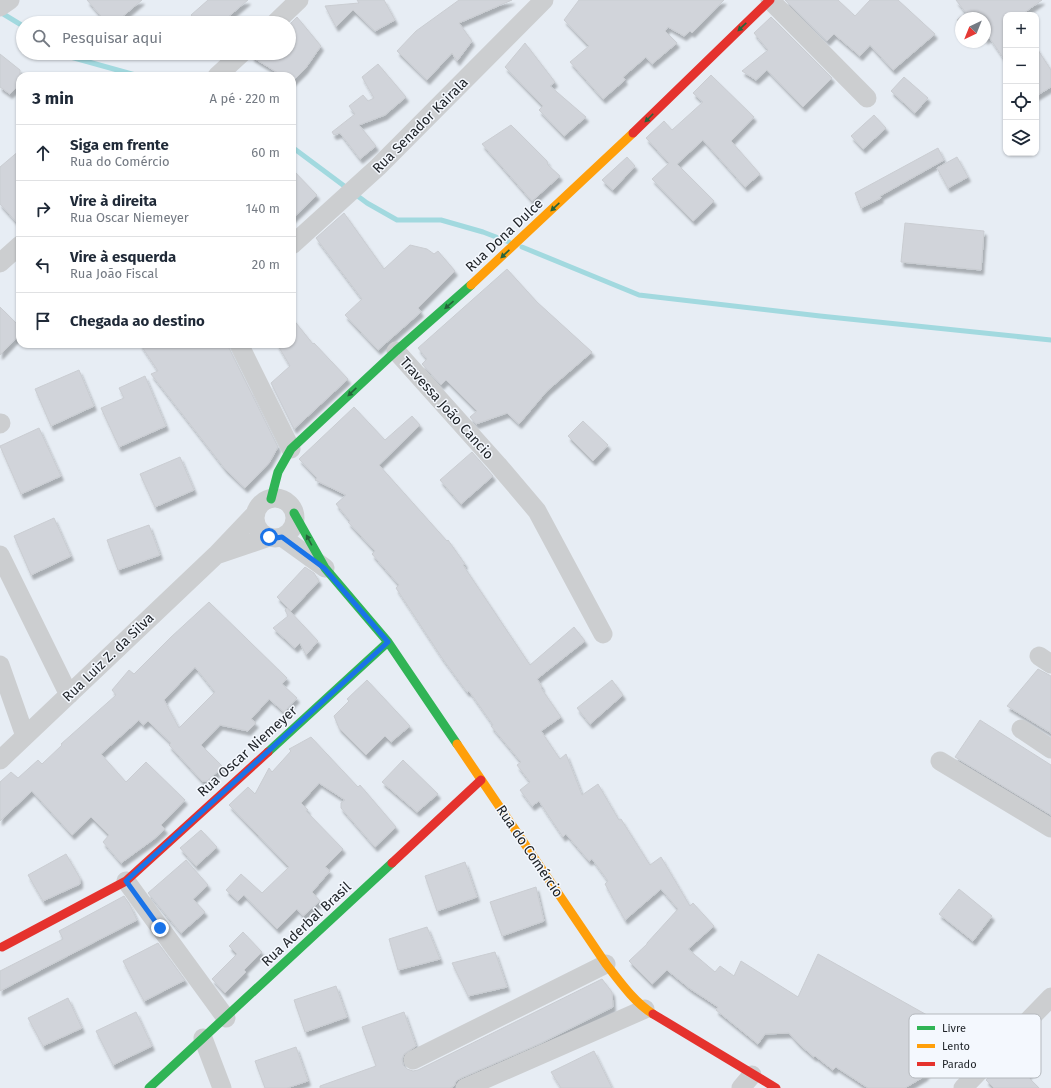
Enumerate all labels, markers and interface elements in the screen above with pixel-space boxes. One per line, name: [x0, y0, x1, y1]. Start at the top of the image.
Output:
north arrow: [955, 12, 991, 48]
map controls: [1003, 12, 1039, 156]
button: +: [1003, 12, 1039, 48]
search box: [16, 16, 296, 60]
one-way arrow: [737, 22, 747, 32]
icon: search: [30, 27, 52, 49]
text: Pesquisar aqui: [62, 29, 162, 47]
button: −: [1003, 48, 1039, 84]
street label: Rua Senador Kairala: [369, 74, 472, 177]
button: locate: [1003, 84, 1039, 120]
text: 3 min: [32, 88, 74, 109]
text: A pé · 220 m: [210, 91, 280, 106]
one-way arrow: [644, 113, 654, 123]
button: layers: [1003, 120, 1039, 156]
text: Siga em frente: [70, 136, 169, 154]
icon: ahead: [32, 142, 54, 164]
text: 60 m: [251, 145, 280, 160]
text: Rua do Comércio: [70, 154, 170, 169]
text: Vire à direita: [70, 192, 157, 210]
street label: Rua Dona Dulce: [462, 195, 547, 276]
icon: right: [32, 198, 54, 220]
text: 140 m: [246, 201, 280, 216]
one-way arrow: [550, 203, 560, 212]
text: Rua Oscar Niemeyer: [70, 210, 189, 225]
text: Vire à esquerda: [70, 248, 176, 266]
one-way arrow: [500, 249, 509, 258]
icon: left: [32, 254, 54, 276]
text: 20 m: [252, 257, 280, 272]
text: Rua João Fiscal: [70, 266, 158, 281]
one-way arrow: [443, 300, 454, 309]
icon: arrive: [32, 310, 54, 332]
text: Chegada ao destino: [70, 312, 205, 330]
street label: Travessa João Cancio: [396, 354, 497, 463]
one-way arrow: [347, 387, 357, 397]
route start: [260, 528, 278, 546]
one-way arrow: [306, 534, 313, 546]
street label: Rua Luiz Z. da Silva: [59, 609, 158, 705]
street label: Rua Oscar Niemeyer: [194, 702, 301, 801]
street label: Rua do Comércio: [493, 802, 567, 901]
street label: Rua Aderbal Brasil: [258, 878, 355, 970]
route end: [151, 919, 169, 937]
legend: [909, 1014, 1041, 1078]
text: Livre: [942, 1022, 966, 1035]
text: Lento: [942, 1040, 970, 1053]
text: Parado: [942, 1058, 977, 1071]

